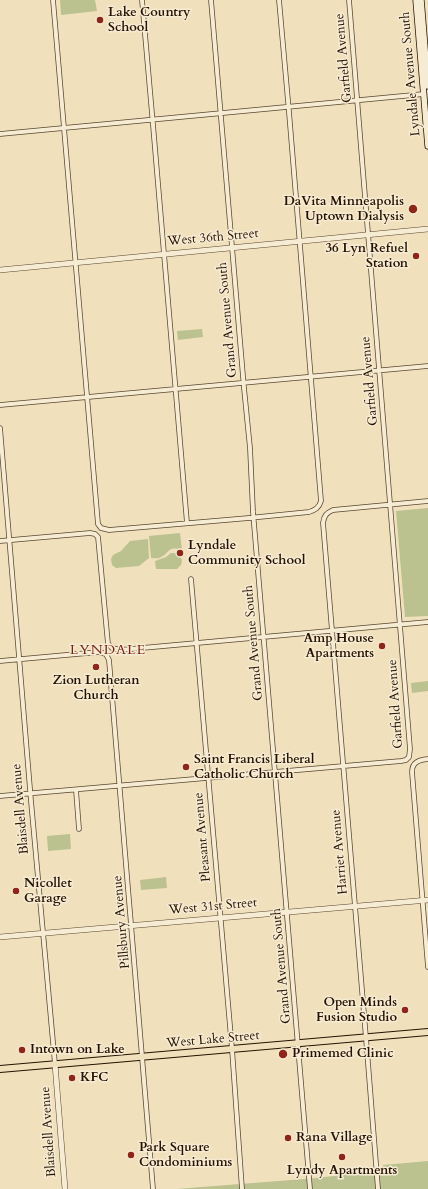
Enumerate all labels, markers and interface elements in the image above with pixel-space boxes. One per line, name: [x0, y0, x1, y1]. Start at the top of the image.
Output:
place label: Lake Country School: [108, 5, 190, 36]
street label: Lyndale Avenue South: [398, 11, 424, 137]
street label: Garfield Avenue: [332, 13, 356, 103]
marker: Lake Country School: [95, 15, 105, 25]
place label: DaVita Minneapolis Uptown Dialysis: [284, 194, 404, 225]
marker: DaVita Minneapolis Uptown Dialysis: [407, 203, 419, 215]
street label: West 36th Street: [167, 226, 259, 250]
place label: 36 Lyn Refuel Station: [325, 241, 408, 272]
marker: 36 Lyn Refuel Station: [411, 251, 421, 261]
street label: Grand Avenue South: [215, 262, 241, 378]
street label: Garfield Avenue: [358, 336, 382, 426]
place label: Lyndale Community School: [188, 538, 305, 569]
marker: Lyndale Community School: [175, 548, 185, 558]
street label: Grand Avenue South: [241, 585, 267, 701]
place label: Amp House Apartments: [303, 631, 374, 662]
marker: Amp House Apartments: [377, 641, 387, 651]
district label: LYNDALE: [70, 643, 146, 659]
street label: Garfield Avenue: [385, 659, 407, 749]
marker: Zion Lutheran Church: [91, 662, 101, 672]
place label: Zion Lutheran Church: [52, 673, 140, 704]
place label: Saint Francis Liberal Catholic Church: [194, 752, 314, 783]
marker: Saint Francis Liberal Catholic Church: [181, 762, 191, 772]
street label: Blaisdell Avenue: [9, 763, 33, 855]
street label: Pleasant Avenue: [191, 792, 215, 882]
street label: Harriet Avenue: [329, 809, 351, 895]
street label: Pillsbury Avenue: [110, 875, 134, 969]
place label: Nicollet Garage: [24, 876, 72, 907]
marker: Nicollet Garage: [11, 886, 21, 896]
street label: West 31st Street: [168, 895, 258, 919]
street label: Grand Avenue South: [269, 908, 295, 1024]
place label: Open Minds Fusion Studio: [316, 995, 397, 1026]
marker: Open Minds Fusion Studio: [400, 1005, 410, 1015]
street label: West Lake Street: [166, 1028, 260, 1052]
place label: Intown on Lake: [30, 1042, 125, 1058]
marker: Intown on Lake: [17, 1045, 27, 1055]
place label: Primemed Clinic: [292, 1046, 394, 1062]
marker: Primemed Clinic: [277, 1048, 289, 1060]
place label: KFC: [80, 1070, 108, 1086]
marker: KFC: [67, 1073, 77, 1083]
street label: Blaisdell Avenue: [38, 1086, 60, 1178]
place label: Rana Village: [296, 1130, 373, 1146]
marker: Rana Village: [283, 1133, 293, 1143]
place label: Park Square Condominiums: [139, 1140, 232, 1171]
marker: Park Square Condominiums: [126, 1150, 136, 1160]
marker: Lyndy Apartments: [337, 1152, 347, 1162]
place label: Lyndy Apartments: [287, 1163, 397, 1179]

